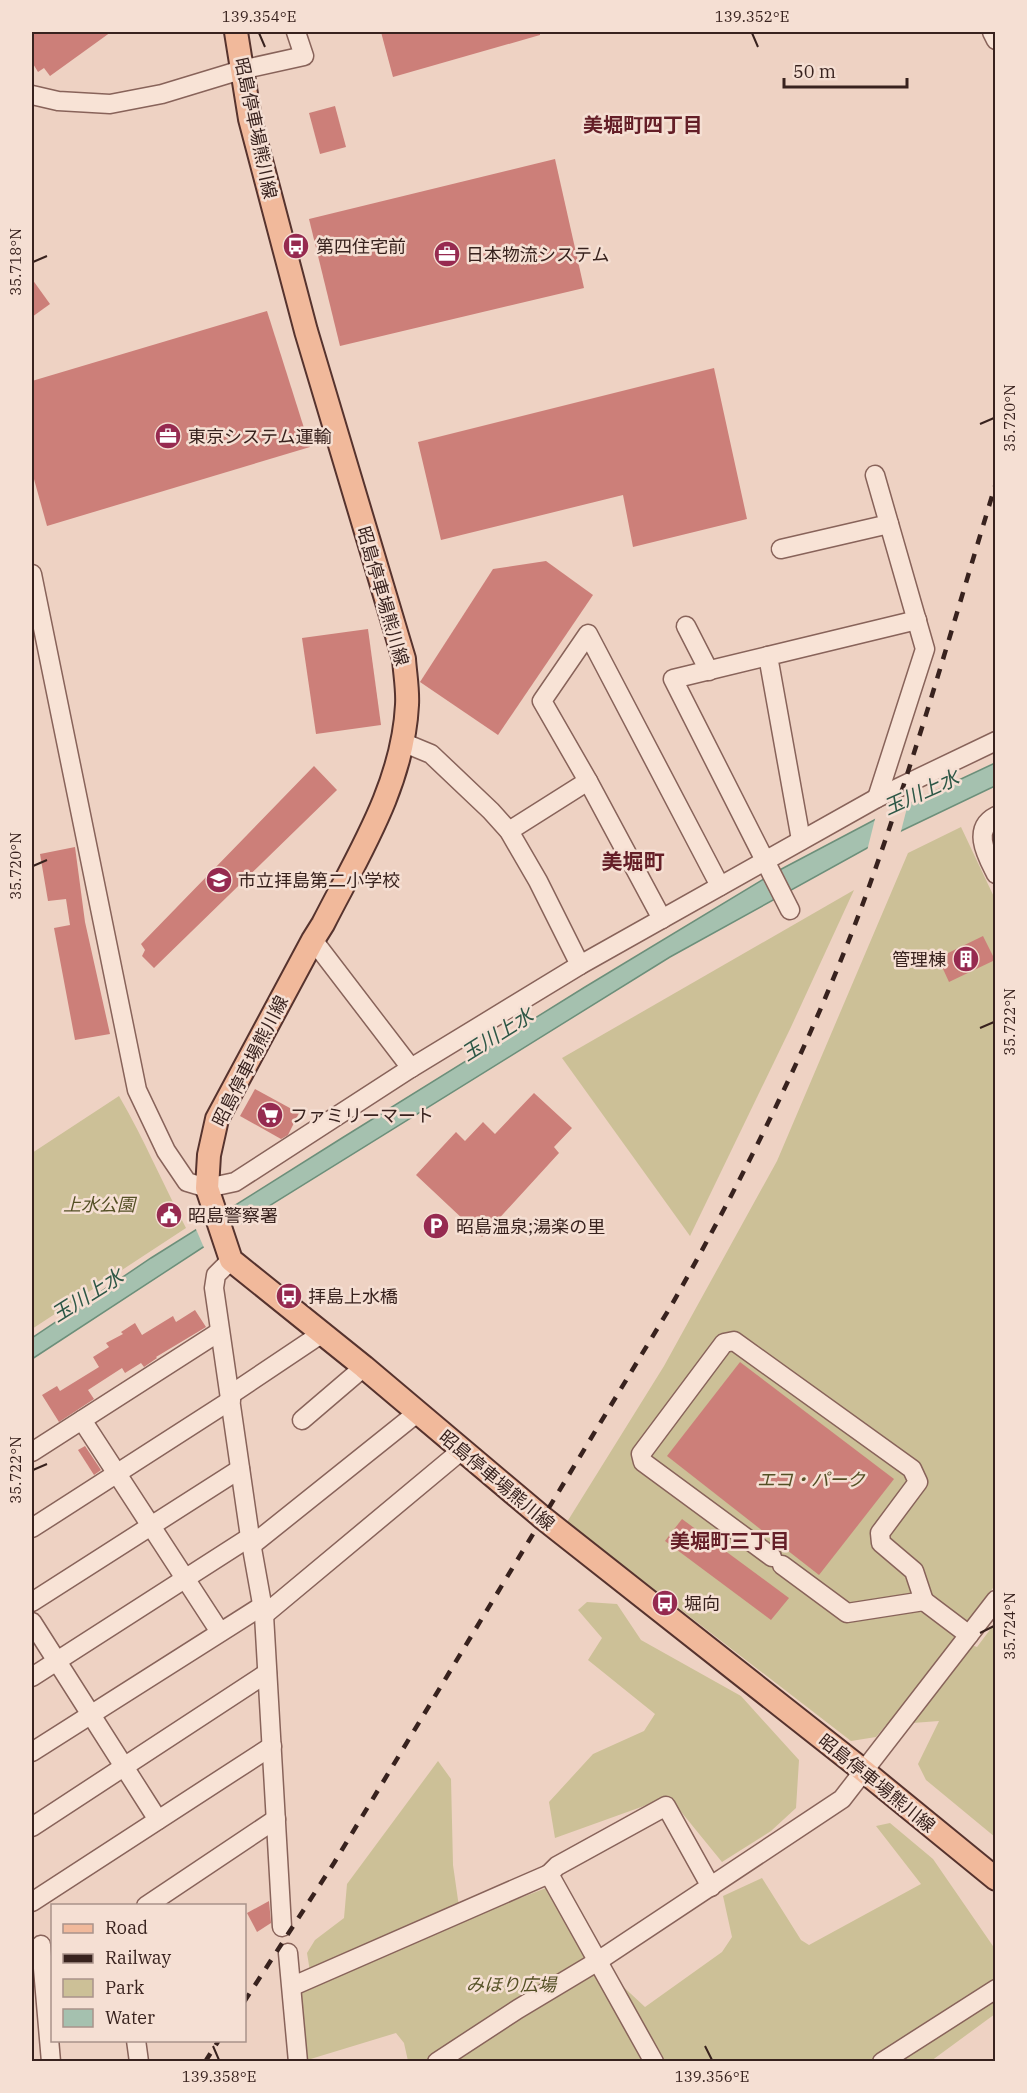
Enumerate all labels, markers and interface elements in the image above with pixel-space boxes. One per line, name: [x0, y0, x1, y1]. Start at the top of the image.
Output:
text: 139.354°E: [222, 7, 296, 26]
text: 139.352°E: [715, 7, 789, 26]
scale bar: [784, 51, 907, 89]
street label: 昭島停車場熊川線: [230, 55, 282, 201]
text: 50 m: [793, 60, 836, 83]
district label: 美堀町四丁目: [583, 111, 703, 138]
text: 35.718°N: [6, 228, 25, 296]
bus stop icon: 第四住宅前: [281, 231, 311, 261]
place label: 第四住宅前: [316, 235, 406, 258]
office icon: 日本物流システム: [432, 239, 462, 269]
place label: 日本物流システム: [466, 243, 609, 266]
text: 35.720°N: [1000, 384, 1019, 452]
office icon: 東京システム運輸: [153, 421, 183, 451]
place label: 東京システム運輸: [188, 425, 331, 448]
street label: 昭島停車場熊川線: [352, 524, 414, 668]
water label: 玉川上水: [879, 763, 965, 821]
text: 35.720°N: [6, 832, 25, 900]
district label: 美堀町: [602, 847, 665, 875]
school or university icon: 市立拝島第二小学校: [204, 865, 234, 895]
place label: 市立拝島第二小学校: [238, 869, 400, 892]
building icon: 管理棟: [951, 944, 981, 974]
place label: 管理棟: [892, 948, 946, 971]
text: 35.722°N: [1000, 988, 1019, 1056]
street label: 昭島停車場熊川線: [207, 992, 293, 1130]
water label: 玉川上水: [456, 1000, 540, 1067]
supermarket icon: ファミリーマート: [255, 1100, 285, 1130]
place label: ファミリーマート: [290, 1104, 434, 1127]
park label: 上水公園: [63, 1193, 138, 1216]
public building icon: 昭島警察署: [154, 1200, 184, 1230]
place label: 昭島警察署: [188, 1204, 278, 1227]
parking icon: 昭島温泉;湯楽の里: [421, 1211, 451, 1241]
place label: 昭島温泉;湯楽の里: [456, 1215, 605, 1238]
water label: 玉川上水: [46, 1261, 130, 1328]
bus stop icon: 拝島上水橋: [274, 1281, 304, 1311]
place label: 拝島上水橋: [308, 1285, 398, 1308]
street label: 昭島停車場熊川線: [434, 1425, 560, 1535]
text: 35.722°N: [6, 1436, 25, 1504]
park label: エコ・パーク: [757, 1468, 866, 1491]
district label: 美堀町三丁目: [670, 1527, 790, 1554]
bus stop icon: 堀向: [650, 1588, 680, 1618]
place label: 堀向: [684, 1592, 720, 1615]
text: 35.724°N: [1000, 1592, 1019, 1660]
street label: 昭島停車場熊川線: [814, 1729, 940, 1837]
legend: [51, 1904, 246, 2042]
text: Road: [105, 1916, 148, 1939]
text: Railway: [105, 1946, 171, 1969]
park label: みほり広場: [466, 1973, 558, 1996]
text: Park: [105, 1976, 145, 1999]
text: Water: [105, 2006, 155, 2029]
text: 139.358°E: [182, 2067, 256, 2086]
text: 139.356°E: [675, 2067, 749, 2086]

